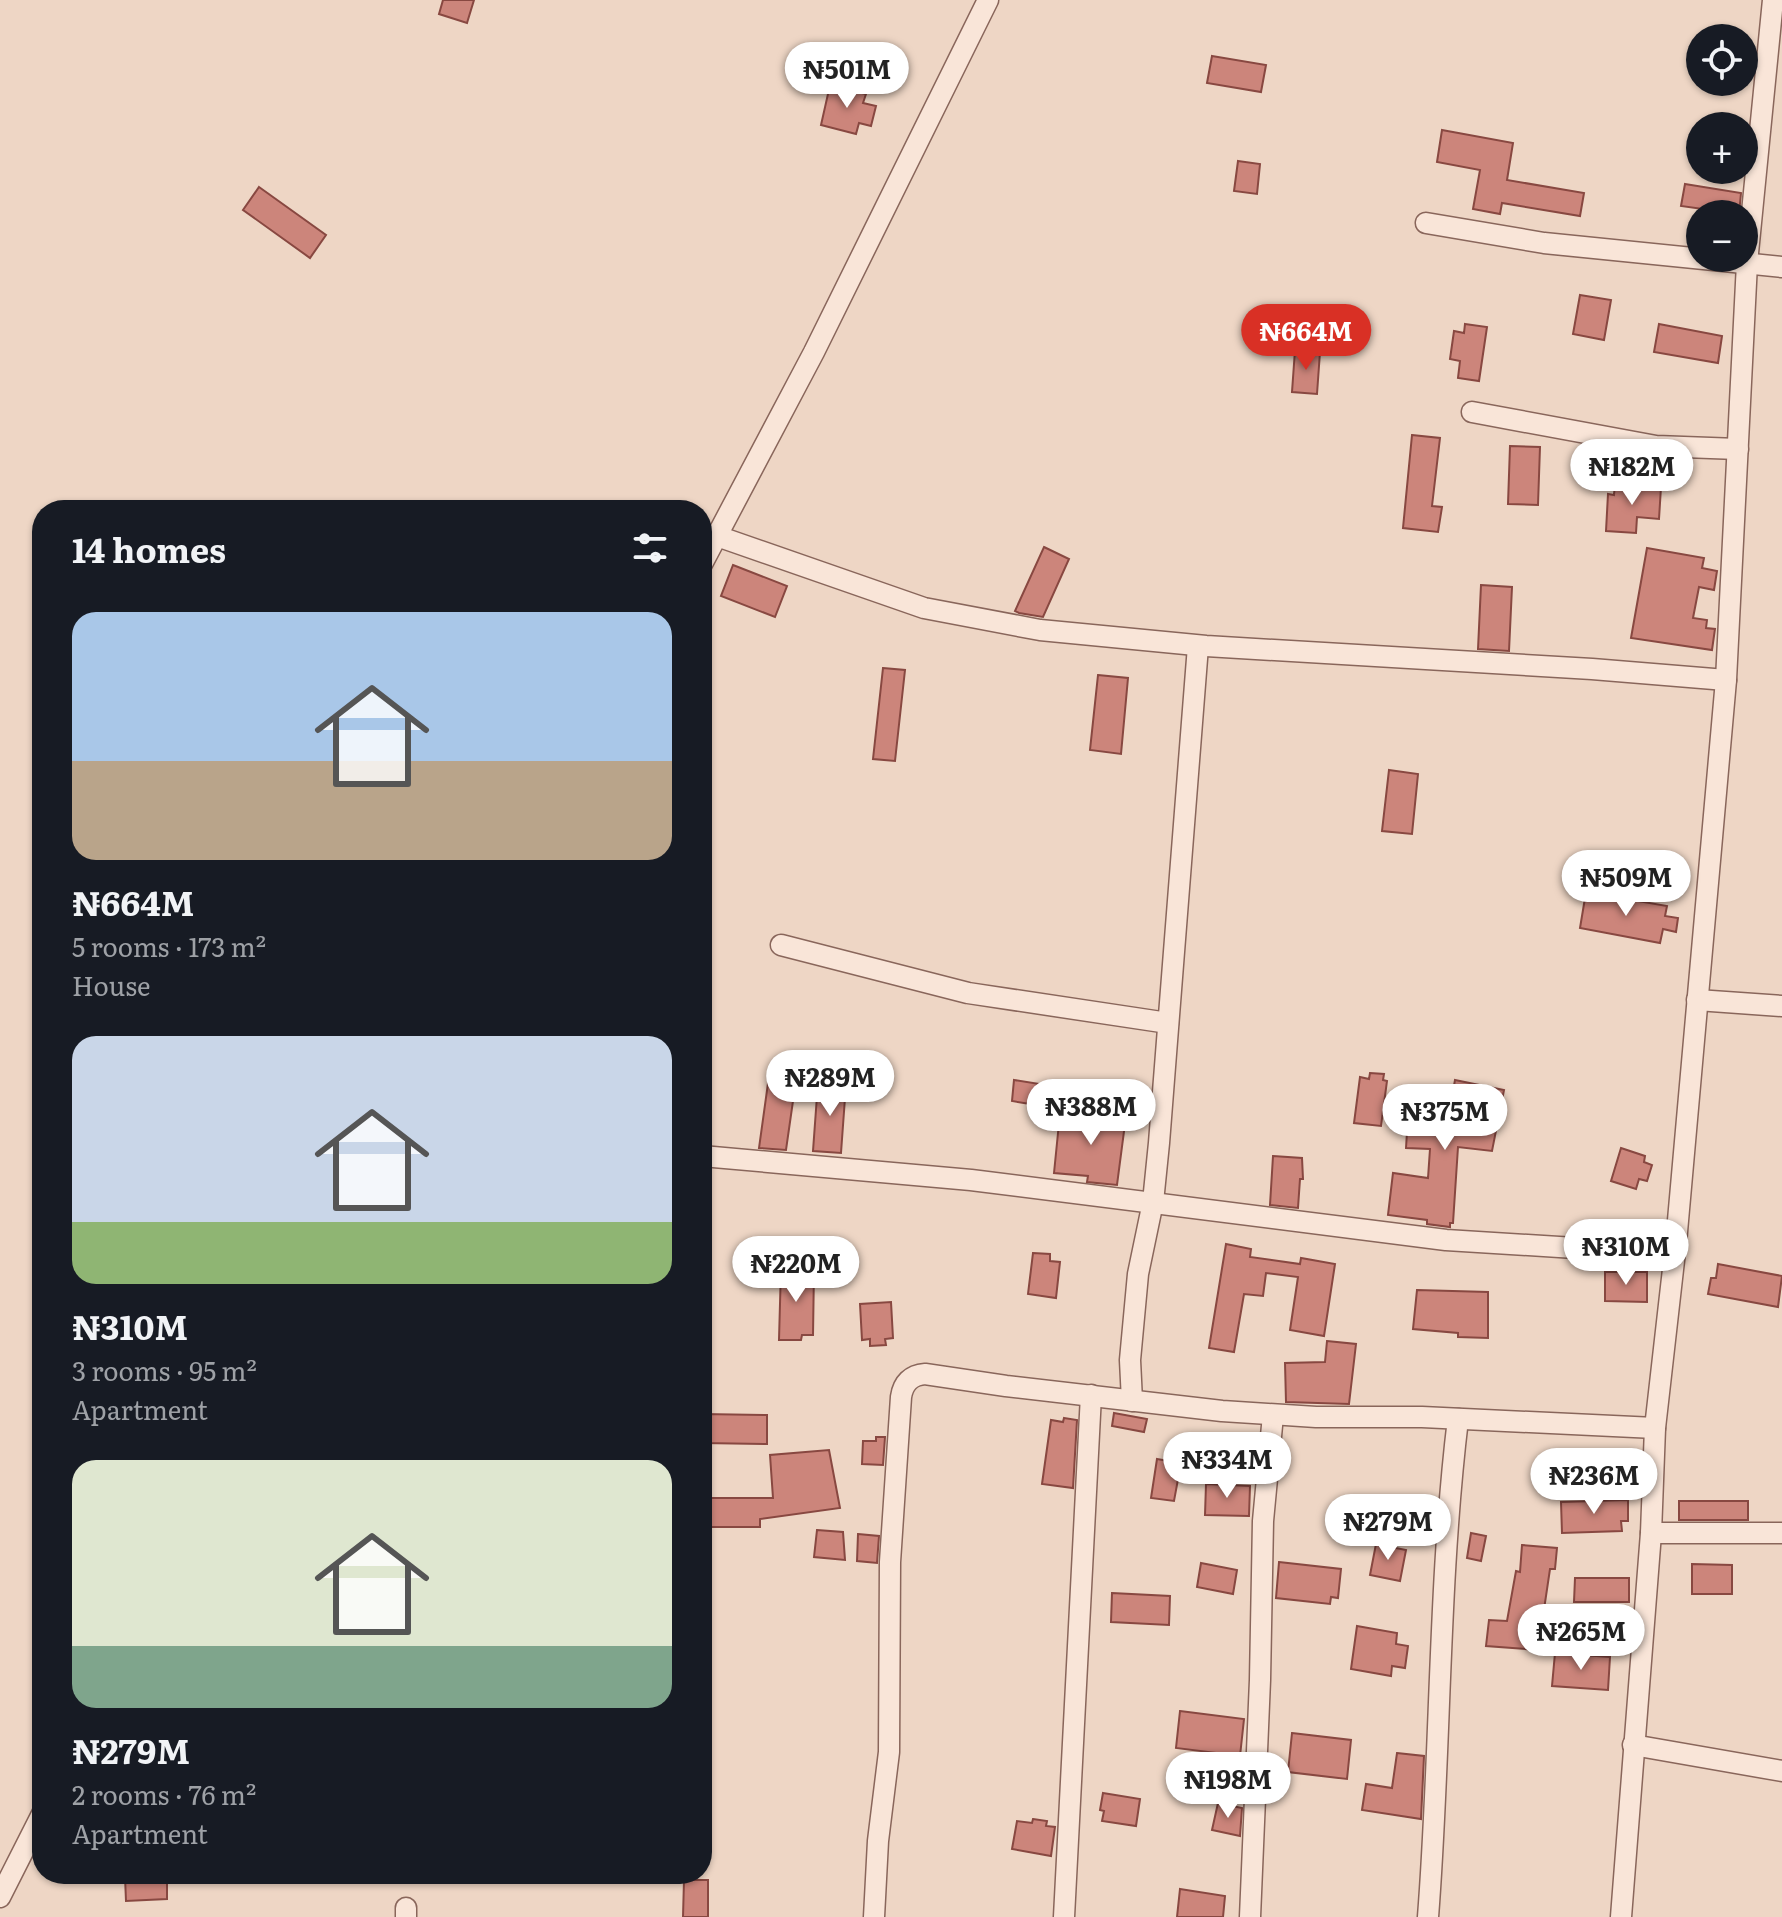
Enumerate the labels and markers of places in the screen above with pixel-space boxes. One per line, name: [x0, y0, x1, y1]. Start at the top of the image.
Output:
pin: ₦501M: [791, 42, 903, 110]
pin: ₦664M: [1250, 304, 1362, 372]
pin: ₦182M: [1576, 439, 1688, 507]
pin: ₦509M: [1570, 850, 1682, 918]
pin: ₦289M: [774, 1050, 886, 1118]
pin: ₦388M: [1035, 1079, 1147, 1147]
pin: ₦375M: [1389, 1084, 1501, 1152]
pin: ₦310M: [1570, 1219, 1682, 1287]
pin: ₦220M: [740, 1236, 852, 1304]
pin: ₦334M: [1171, 1432, 1283, 1500]
pin: ₦236M: [1538, 1448, 1650, 1516]
pin: ₦279M: [1332, 1494, 1444, 1562]
pin: ₦265M: [1525, 1604, 1637, 1672]
pin: ₦198M: [1172, 1752, 1284, 1820]

